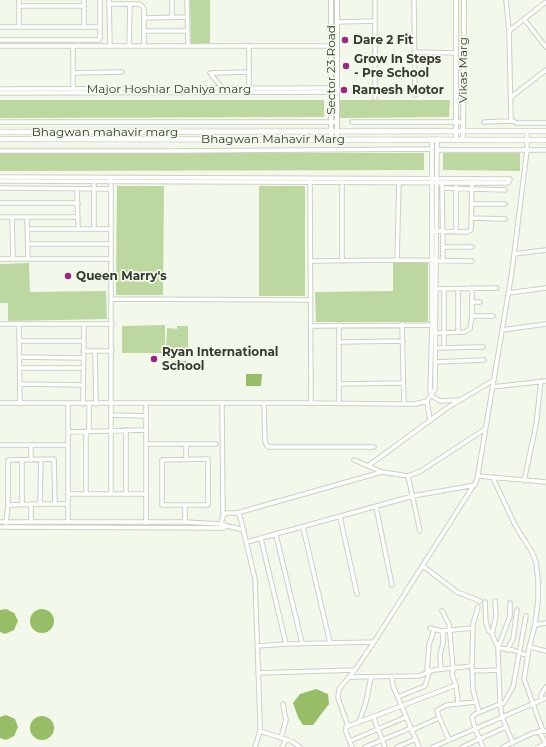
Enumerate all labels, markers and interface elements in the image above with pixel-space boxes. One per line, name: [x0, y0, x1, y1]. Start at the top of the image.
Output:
street label: Sector 23 Road: [324, 25, 338, 115]
place label: Dare 2 Fit: [353, 33, 413, 47]
marker: Dare 2 Fit: [340, 35, 350, 45]
street label: Vikas Marg: [456, 37, 470, 103]
place label: Grow In Steps - Pre School: [354, 52, 441, 80]
marker: Grow In Steps - Pre School: [341, 61, 351, 71]
street label: Major Hoshiar Dahiya marg: [87, 82, 251, 96]
place label: Ramesh Motor: [352, 83, 444, 97]
marker: Ramesh Motor: [339, 85, 349, 95]
street label: Bhagwan mahavir marg: [32, 125, 178, 139]
street label: Bhagwan Mahavir Marg: [201, 132, 345, 146]
place label: Queen Marry's: [76, 269, 167, 283]
marker: Queen Marry's: [63, 271, 73, 281]
place label: Ryan International School: [162, 345, 278, 373]
marker: Ryan International School: [149, 354, 159, 364]

